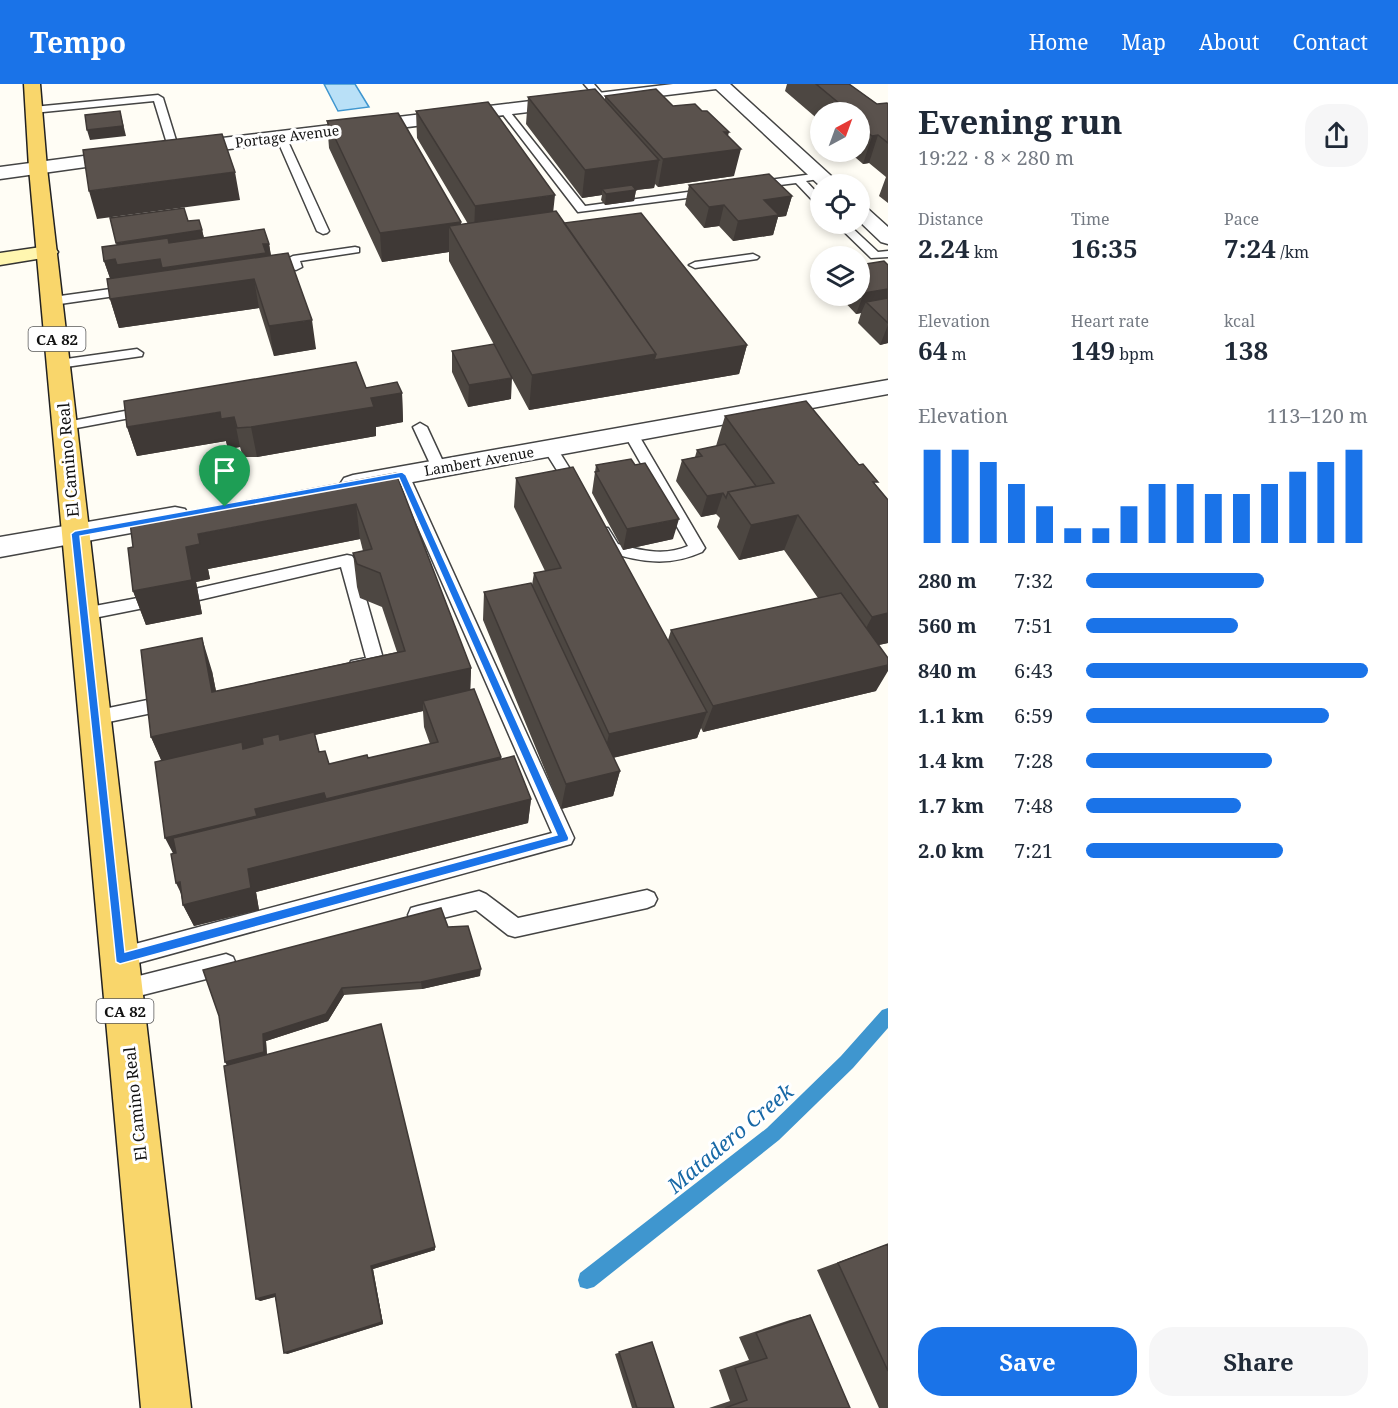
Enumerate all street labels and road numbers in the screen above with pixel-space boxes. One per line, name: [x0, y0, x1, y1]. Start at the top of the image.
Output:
street label: Portage Avenue: [234, 120, 340, 152]
road number: CA 82: [28, 327, 86, 351]
street label: El Camino Real: [52, 402, 84, 518]
street label: Lambert Avenue: [423, 442, 535, 480]
road number: CA 82: [96, 999, 154, 1023]
street label: El Camino Real: [118, 1046, 152, 1162]

